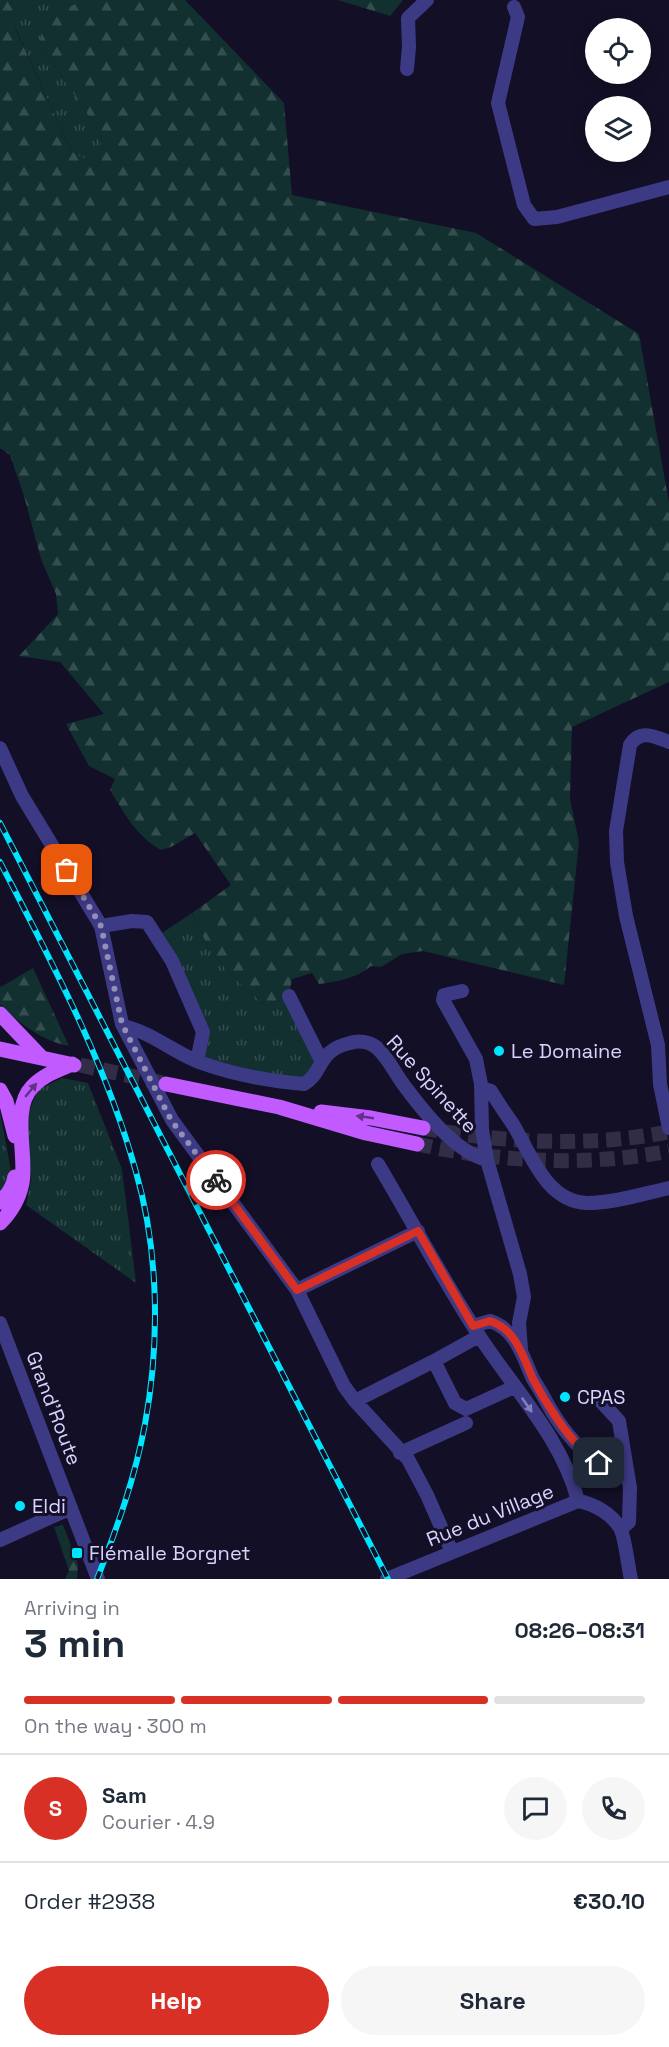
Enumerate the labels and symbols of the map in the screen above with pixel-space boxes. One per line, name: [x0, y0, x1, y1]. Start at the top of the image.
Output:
pin: [41, 844, 92, 895]
street label: Rue Spinette: [381, 1029, 483, 1139]
place label: Le Domaine: [511, 1038, 622, 1064]
marker: Le Domaine: [492, 1044, 506, 1058]
one-way arrow: [24, 1083, 37, 1098]
one-way arrow: [355, 1113, 374, 1122]
courier: [186, 1150, 246, 1210]
street label: Grand'Route: [20, 1347, 88, 1469]
place label: CPAS: [577, 1384, 626, 1410]
marker: CPAS: [558, 1390, 572, 1404]
one-way arrow: [521, 1397, 532, 1413]
pin: [573, 1437, 624, 1488]
street label: Rue du Village: [423, 1478, 557, 1552]
place label: Eldi: [32, 1493, 66, 1519]
marker: Eldi: [13, 1499, 27, 1513]
place label: Flémalle Borgnet: [89, 1540, 251, 1566]
marker: Flémalle Borgnet: [70, 1546, 84, 1560]

